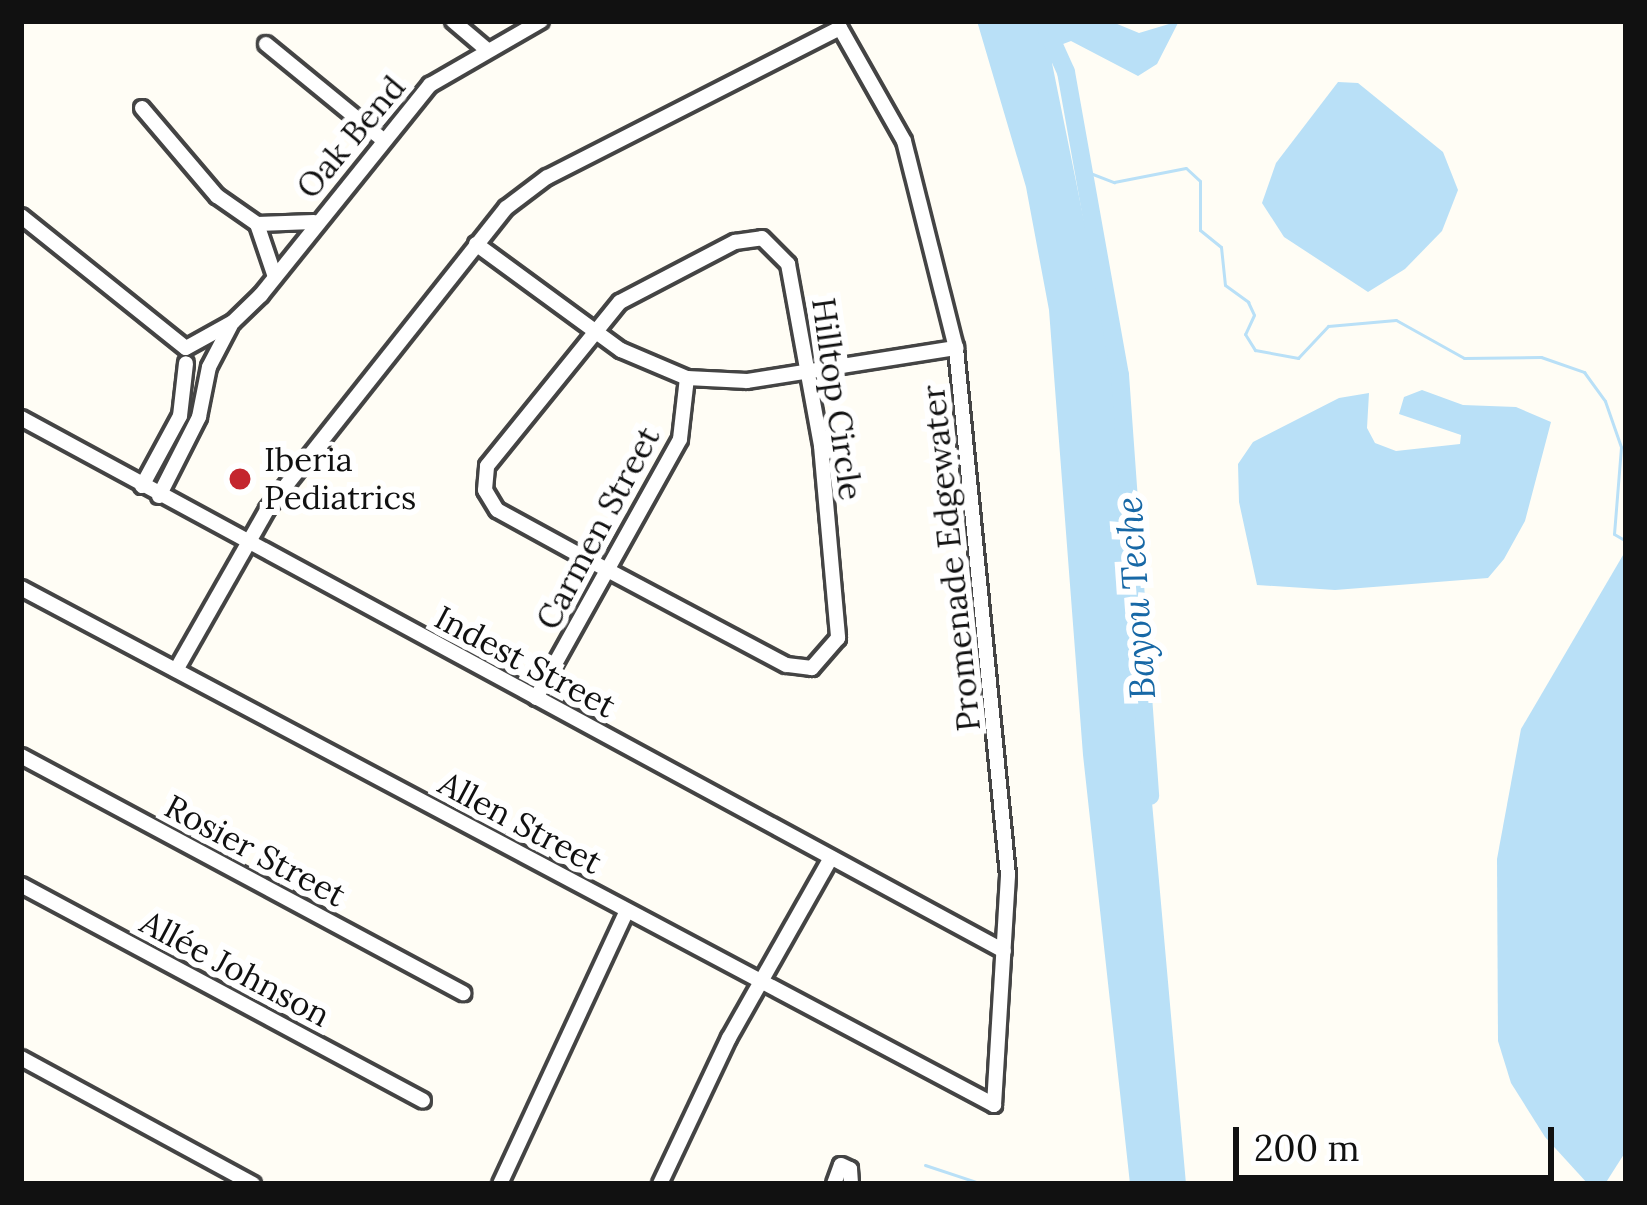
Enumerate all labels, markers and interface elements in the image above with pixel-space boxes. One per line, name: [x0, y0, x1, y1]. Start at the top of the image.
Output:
street label: Oak Bend: [288, 68, 414, 206]
street label: Hilltop Circle: [803, 295, 871, 503]
street label: Promenade Edgewater: [913, 383, 989, 733]
street label: Carmen Street: [528, 420, 668, 636]
place label: Iberia Pediatrics: [264, 440, 416, 518]
marker: Iberia Pediatrics: [227, 466, 253, 492]
water label: Bayou Teche: [1107, 495, 1165, 701]
street label: Indest Street: [428, 598, 622, 726]
street label: Allen Street: [432, 764, 608, 882]
street label: Rosier Street: [158, 787, 352, 915]
street label: Allée Johnson: [134, 903, 336, 1035]
scale bar: [1239, 1103, 1560, 1177]
text: 200 m: [1254, 1125, 1360, 1171]

